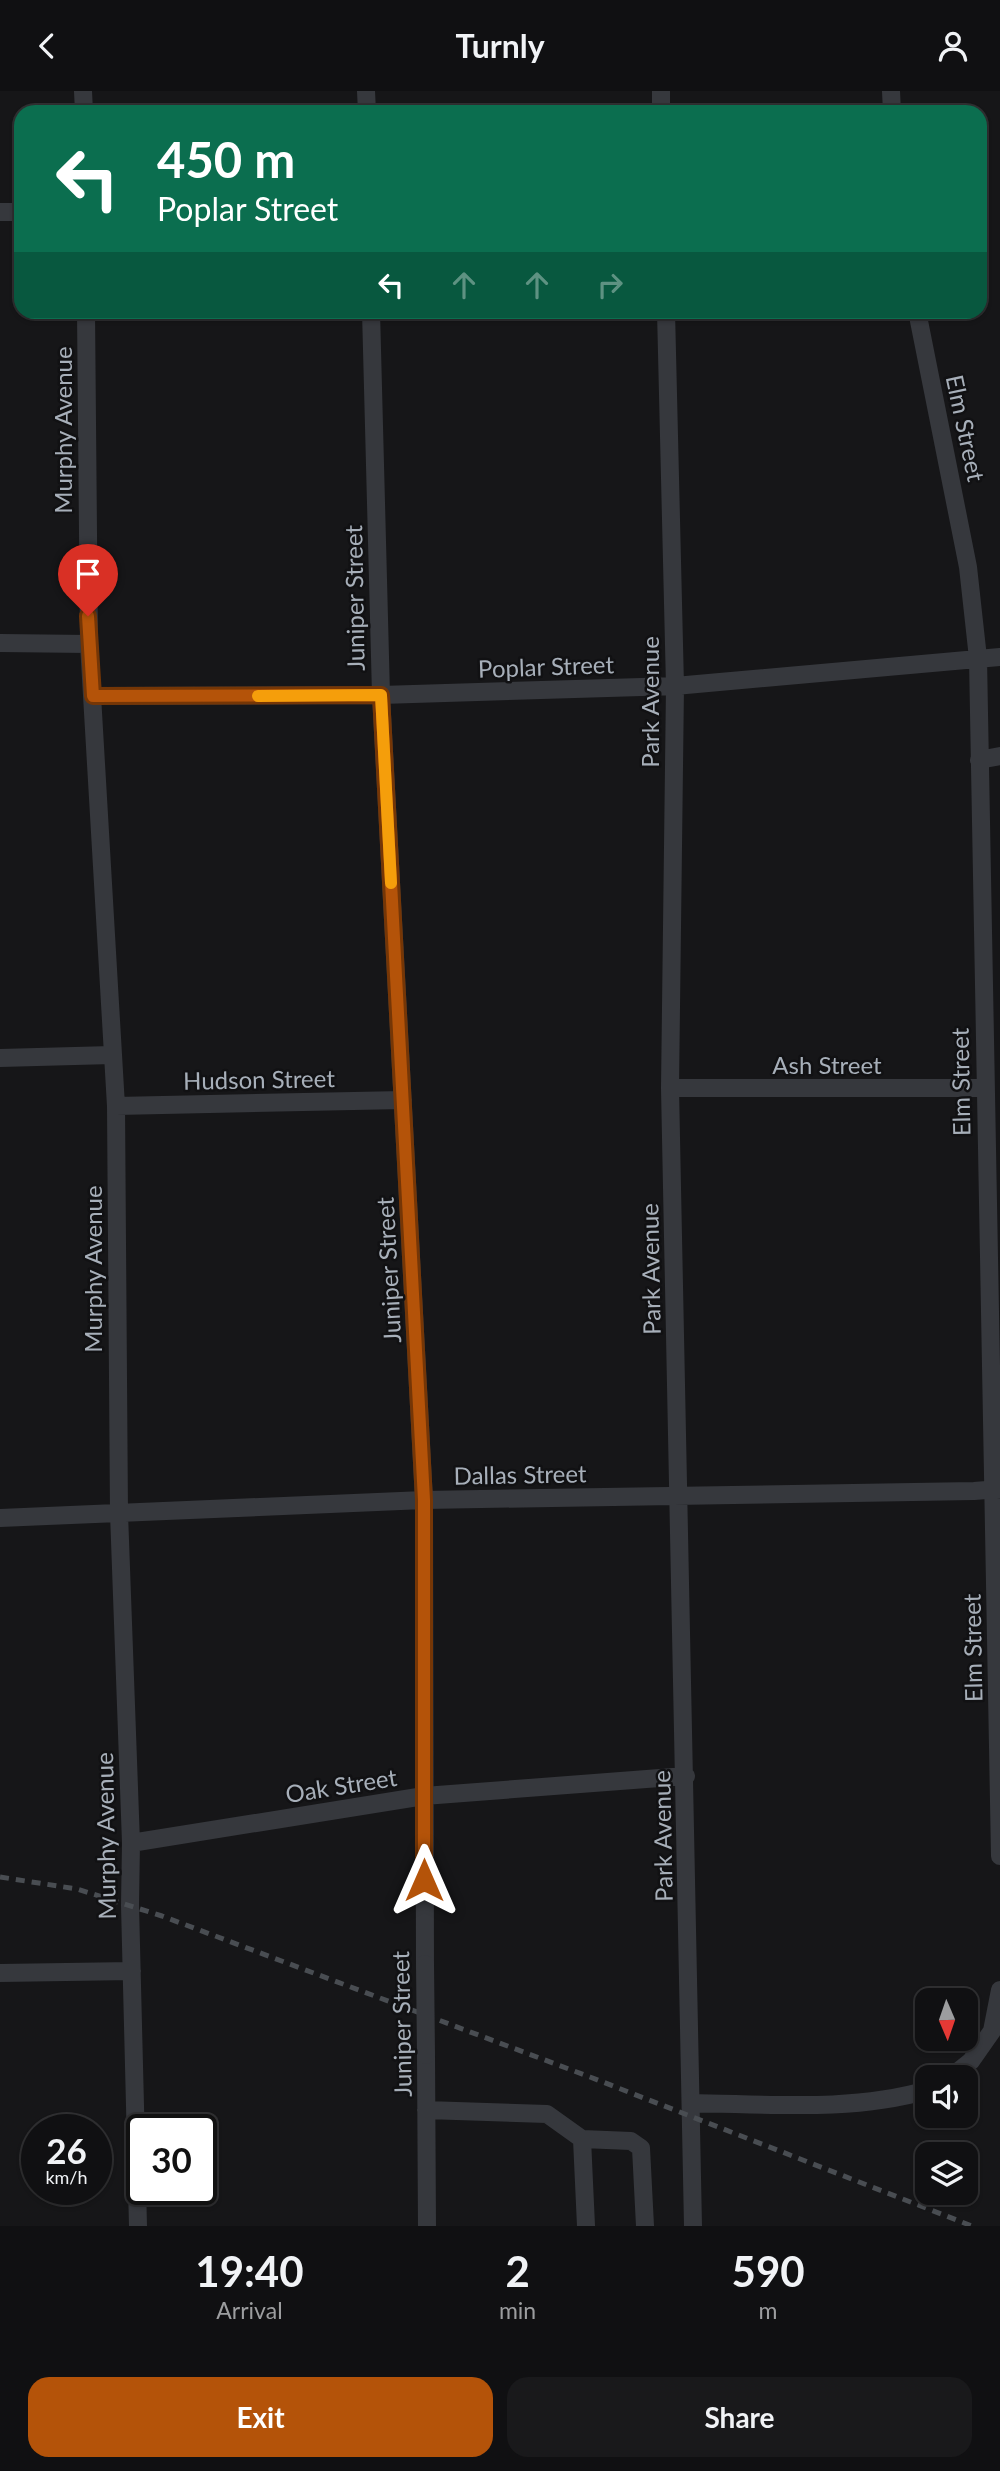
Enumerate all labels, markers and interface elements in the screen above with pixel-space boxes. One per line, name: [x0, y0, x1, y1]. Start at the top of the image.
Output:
text: Turnly: [455, 26, 545, 65]
icon: back: [28, 27, 66, 65]
icon: person: [934, 27, 972, 65]
text: 450 m: [157, 130, 295, 188]
icon: left: [42, 133, 133, 224]
text: Poplar Street: [157, 189, 338, 228]
icon: left: [372, 266, 410, 304]
icon: ahead: [445, 266, 483, 304]
icon: ahead: [518, 266, 556, 304]
icon: right: [591, 266, 629, 304]
street label: Murphy Avenue: [48, 346, 77, 514]
street label: Elm Street: [941, 372, 992, 484]
street label: Juniper Street: [338, 524, 370, 671]
pin: [58, 544, 118, 616]
icon: arrive: [69, 555, 107, 593]
street label: Park Avenue: [635, 636, 664, 768]
street label: Poplar Street: [478, 649, 615, 683]
street label: Elm Street: [945, 1027, 975, 1136]
street label: Ash Street: [772, 1050, 882, 1079]
street label: Hudson Street: [183, 1063, 335, 1095]
street label: Murphy Avenue: [78, 1185, 107, 1353]
street label: Juniper Street: [370, 1196, 406, 1344]
street label: Park Avenue: [634, 1203, 666, 1335]
street label: Dallas Street: [453, 1458, 587, 1490]
street label: Elm Street: [957, 1593, 987, 1702]
street label: Murphy Avenue: [89, 1752, 121, 1920]
street label: Oak Street: [283, 1762, 399, 1808]
street label: Park Avenue: [646, 1770, 678, 1902]
position arrow: [387, 1843, 461, 1917]
street label: Juniper Street: [385, 1950, 417, 2097]
north arrow: [915, 1988, 978, 2051]
map controls: [915, 1988, 978, 2205]
button: sound: [915, 2065, 978, 2128]
speed limit sign: 30: [126, 2114, 217, 2205]
text: 26: [46, 2129, 87, 2171]
button: layers: [915, 2142, 978, 2205]
text: km/h: [45, 2166, 88, 2188]
text: 19:40: [195, 2246, 304, 2296]
text: 2: [505, 2246, 530, 2296]
text: 590: [732, 2246, 805, 2296]
text: Arrival: [216, 2296, 283, 2324]
text: min: [499, 2296, 536, 2324]
text: m: [759, 2296, 778, 2324]
button: Exit: [28, 2377, 493, 2457]
button: Share: [507, 2377, 972, 2457]

